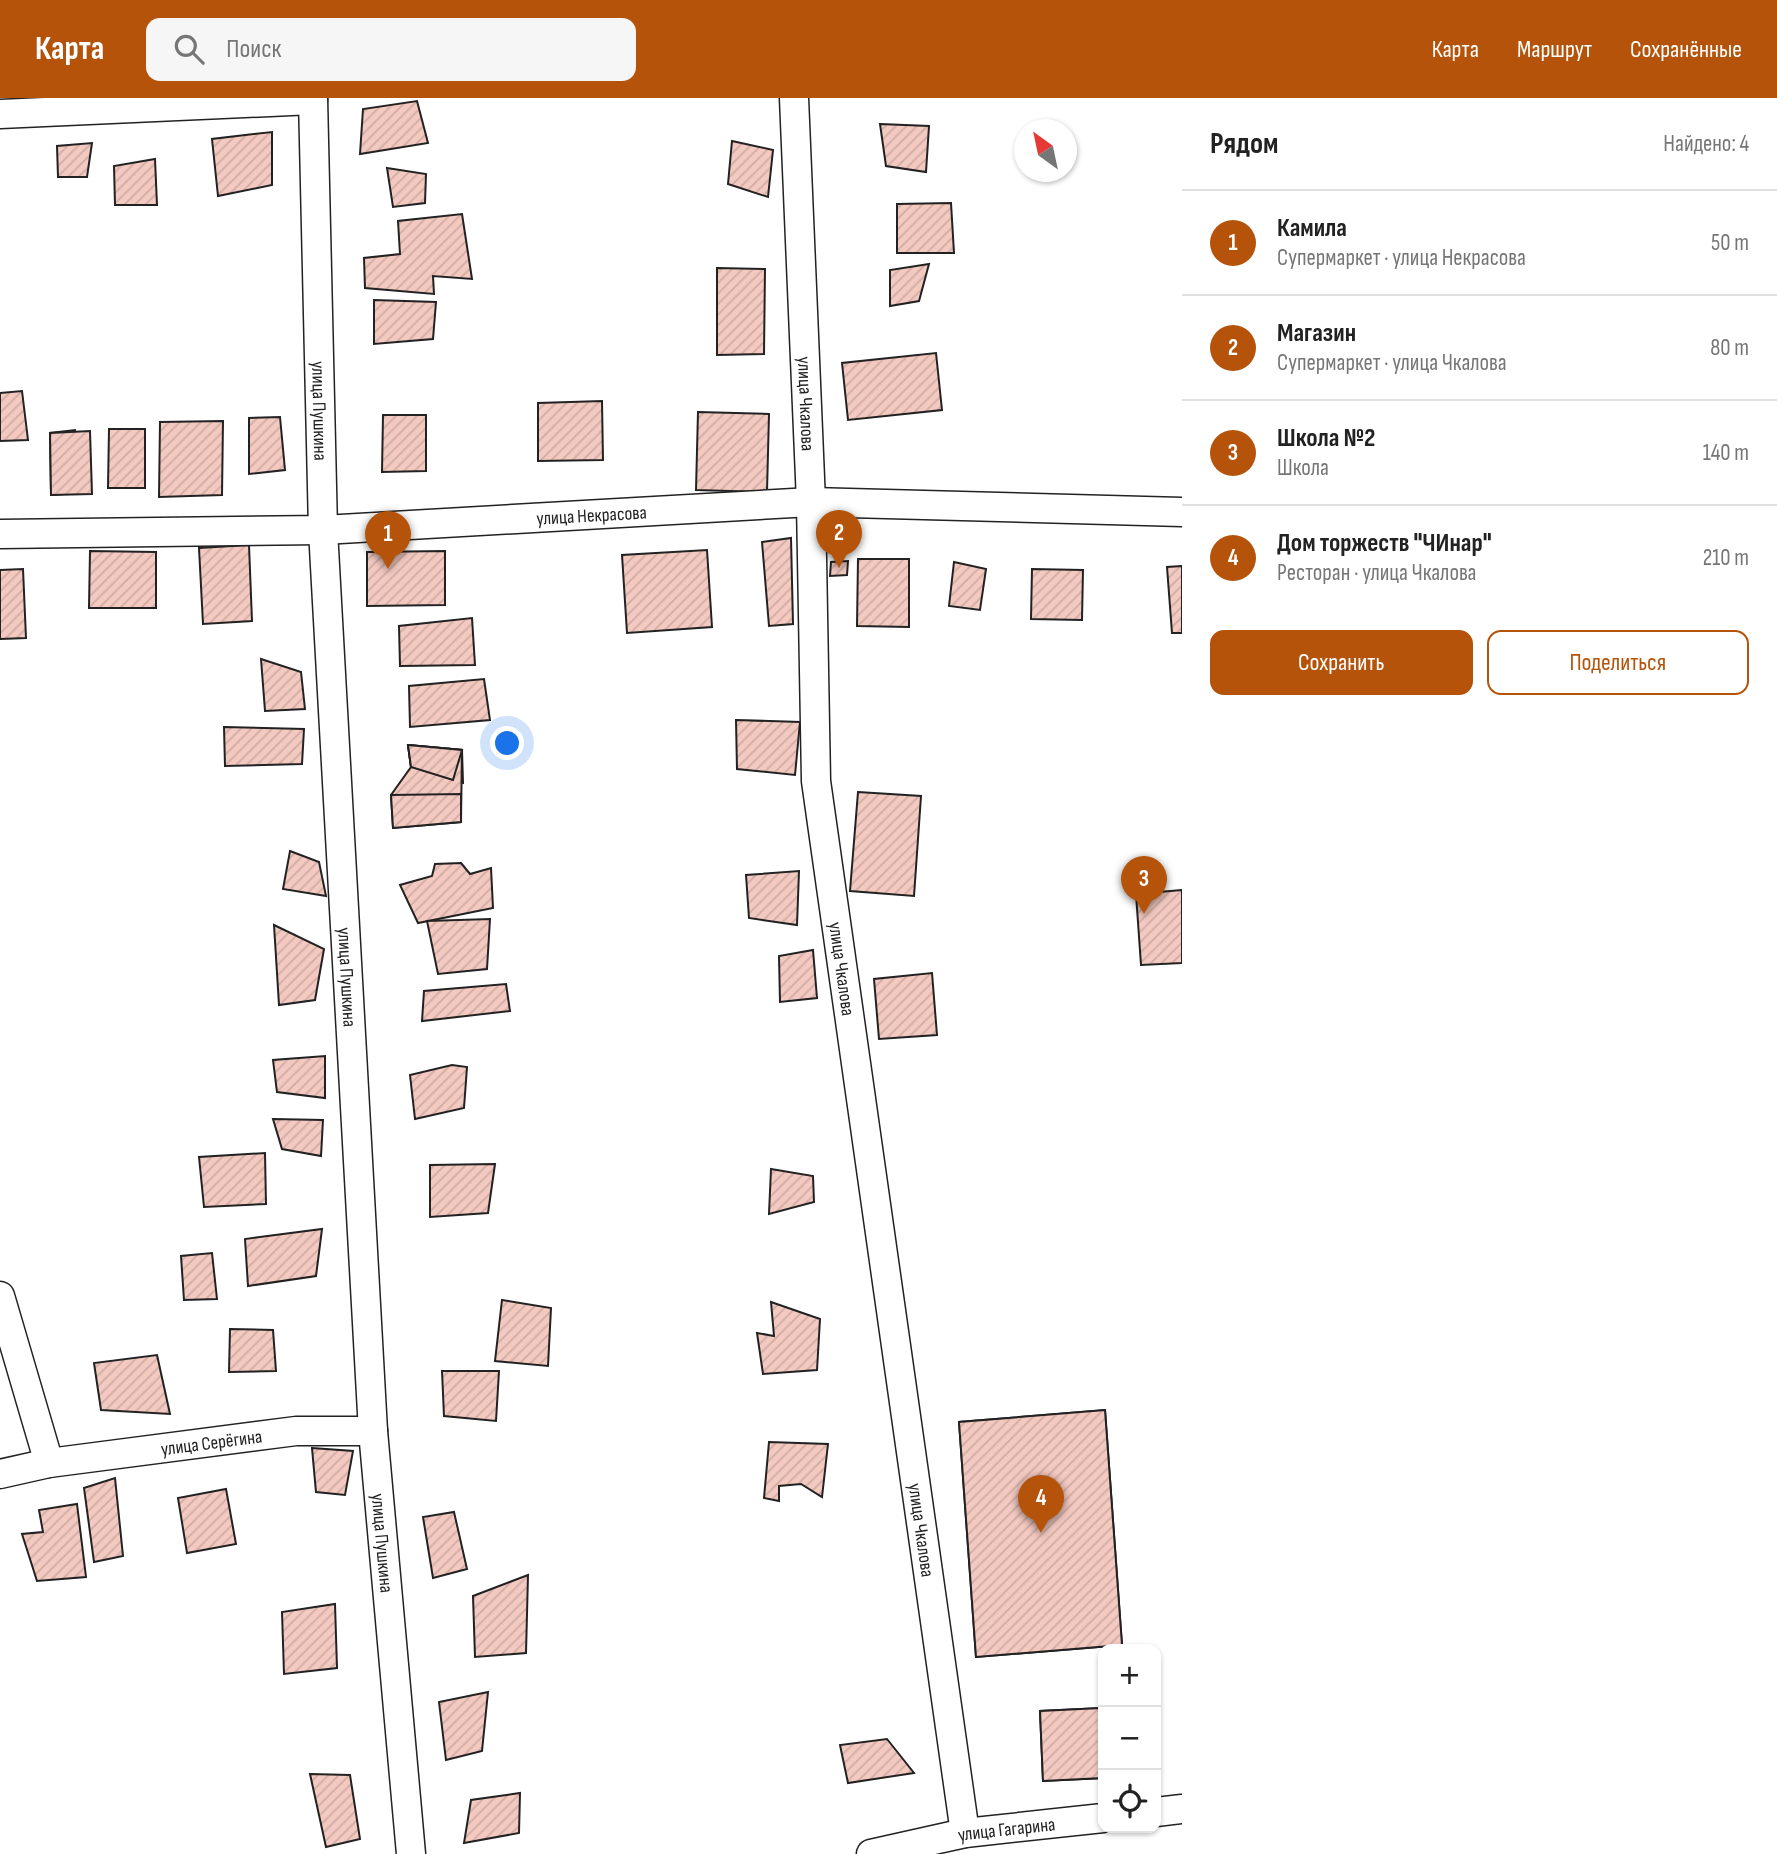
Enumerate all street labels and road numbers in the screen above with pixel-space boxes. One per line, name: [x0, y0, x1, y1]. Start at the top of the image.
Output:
street label: улица Чкалова: [792, 356, 819, 451]
street label: улица Пушкина: [306, 361, 331, 461]
street label: улица Некрасова: [536, 501, 647, 531]
street label: улица Чкалова: [823, 921, 859, 1017]
street label: улица Пушкина: [332, 927, 361, 1028]
street label: улица Серёгина: [160, 1425, 264, 1461]
street label: улица Чкалова: [903, 1482, 939, 1579]
street label: улица Пушкина: [366, 1492, 397, 1594]
street label: улица Гагарина: [956, 1813, 1057, 1847]

